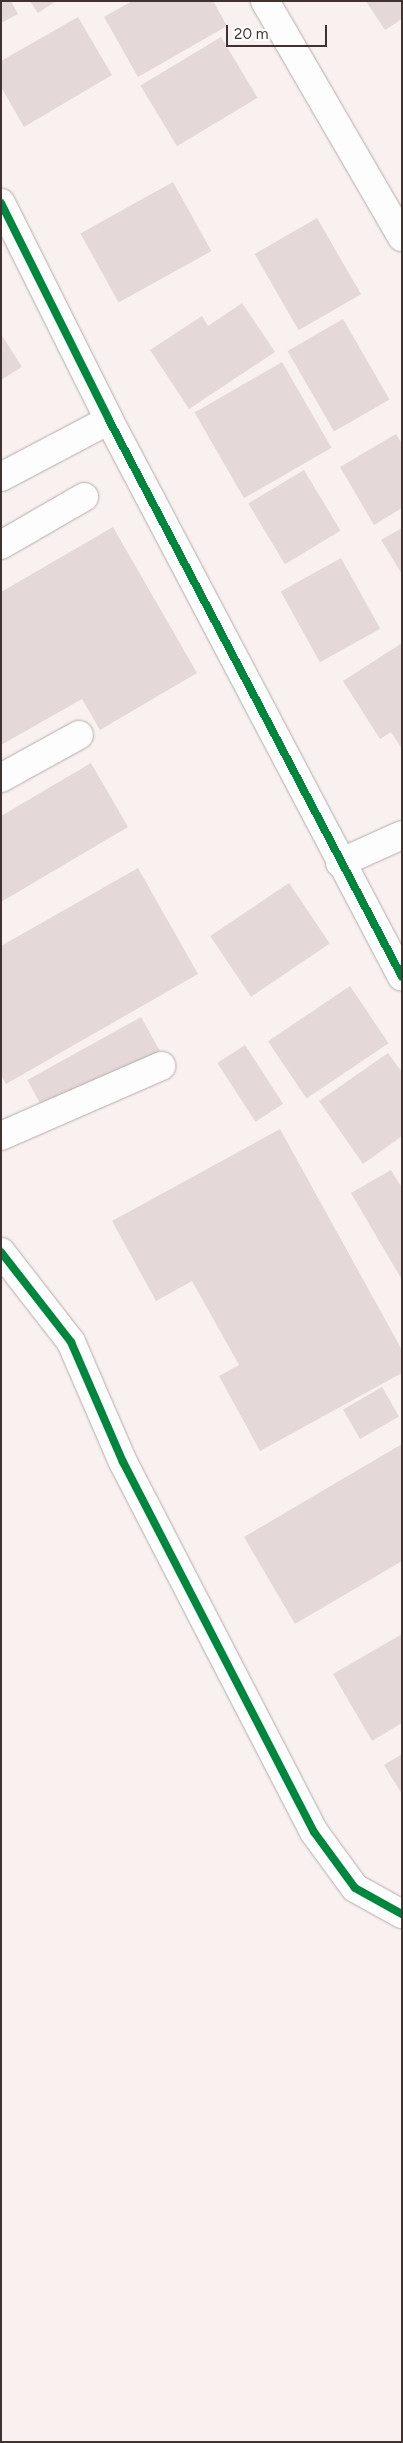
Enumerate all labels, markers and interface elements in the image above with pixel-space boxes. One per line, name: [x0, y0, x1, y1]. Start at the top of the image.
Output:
scale bar: [228, 15, 329, 47]
text: 20 m: [234, 25, 268, 43]

